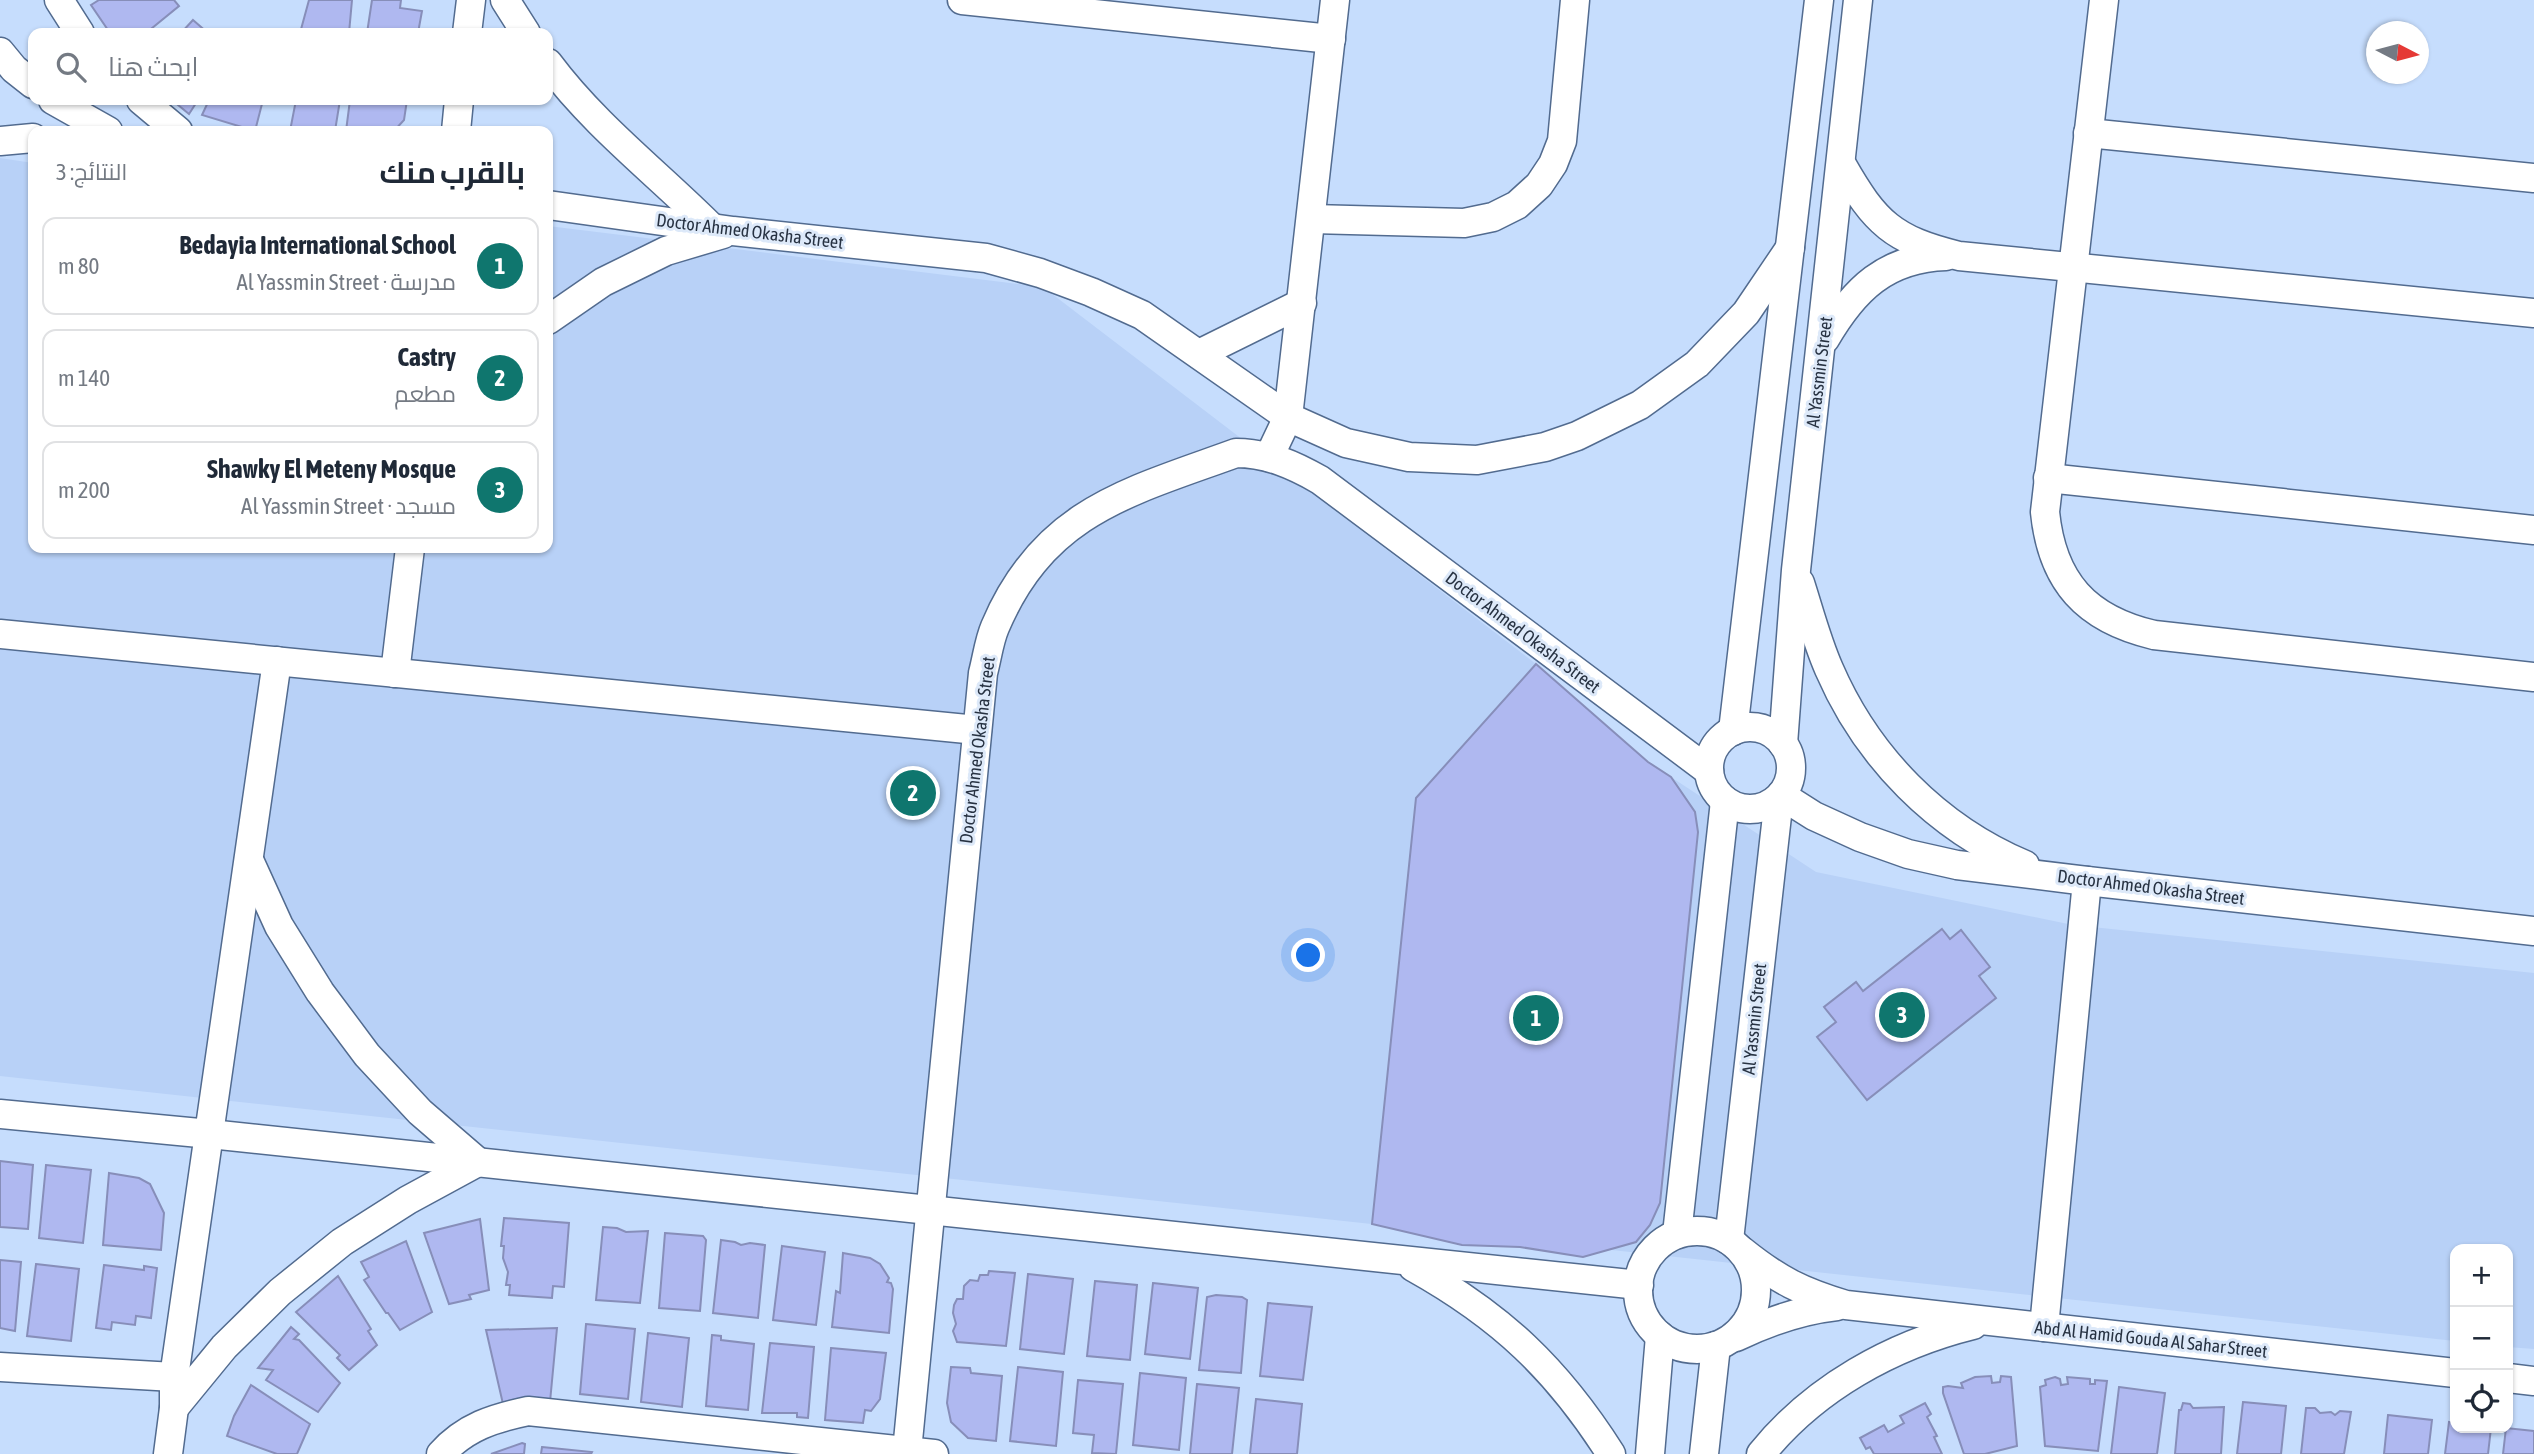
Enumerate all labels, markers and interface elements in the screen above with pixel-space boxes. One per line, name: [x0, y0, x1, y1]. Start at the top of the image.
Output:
north arrow: [2366, 21, 2429, 84]
search box: [28, 28, 553, 105]
icon: search: [52, 48, 90, 86]
text: ابحث هنا: [108, 52, 198, 82]
text: بالقرب منك: [379, 155, 525, 189]
text: النتائج: 3: [56, 159, 127, 185]
street label: Doctor Ahmed Okasha Street: [655, 209, 845, 253]
text: Bedayia International School: [179, 230, 456, 260]
text: 80 m: [58, 253, 99, 279]
text: 1: [495, 253, 505, 279]
text: مدرسة · Al Yassmin Street: [236, 269, 456, 295]
street label: Al Yassmin Street: [1802, 315, 1836, 429]
text: Castry: [397, 342, 456, 372]
text: 140 m: [58, 365, 110, 391]
text: 2: [495, 365, 505, 391]
text: مطعم: [394, 381, 456, 407]
text: Shawky El Meteny Mosque: [207, 454, 456, 484]
text: 200 m: [58, 477, 110, 503]
text: 3: [495, 477, 505, 503]
text: مسجد · Al Yassmin Street: [241, 493, 456, 519]
street label: Doctor Ahmed Okasha Street: [1442, 567, 1604, 697]
street label: Doctor Ahmed Okasha Street: [955, 655, 999, 845]
pin: 2: [890, 767, 936, 819]
street label: Doctor Ahmed Okasha Street: [2056, 865, 2246, 909]
your location: [1291, 938, 1325, 972]
street label: Al Yassmin Street: [1738, 962, 1770, 1076]
pin: 3: [1879, 989, 1925, 1041]
pin: 1: [1513, 992, 1559, 1044]
map controls: [2450, 1244, 2513, 1433]
button: +: [2450, 1244, 2513, 1307]
button: −: [2450, 1307, 2513, 1370]
street label: Abd Al Hamid Gouda Al Sahar Street: [2034, 1316, 2268, 1362]
button: locate: [2450, 1370, 2513, 1433]

